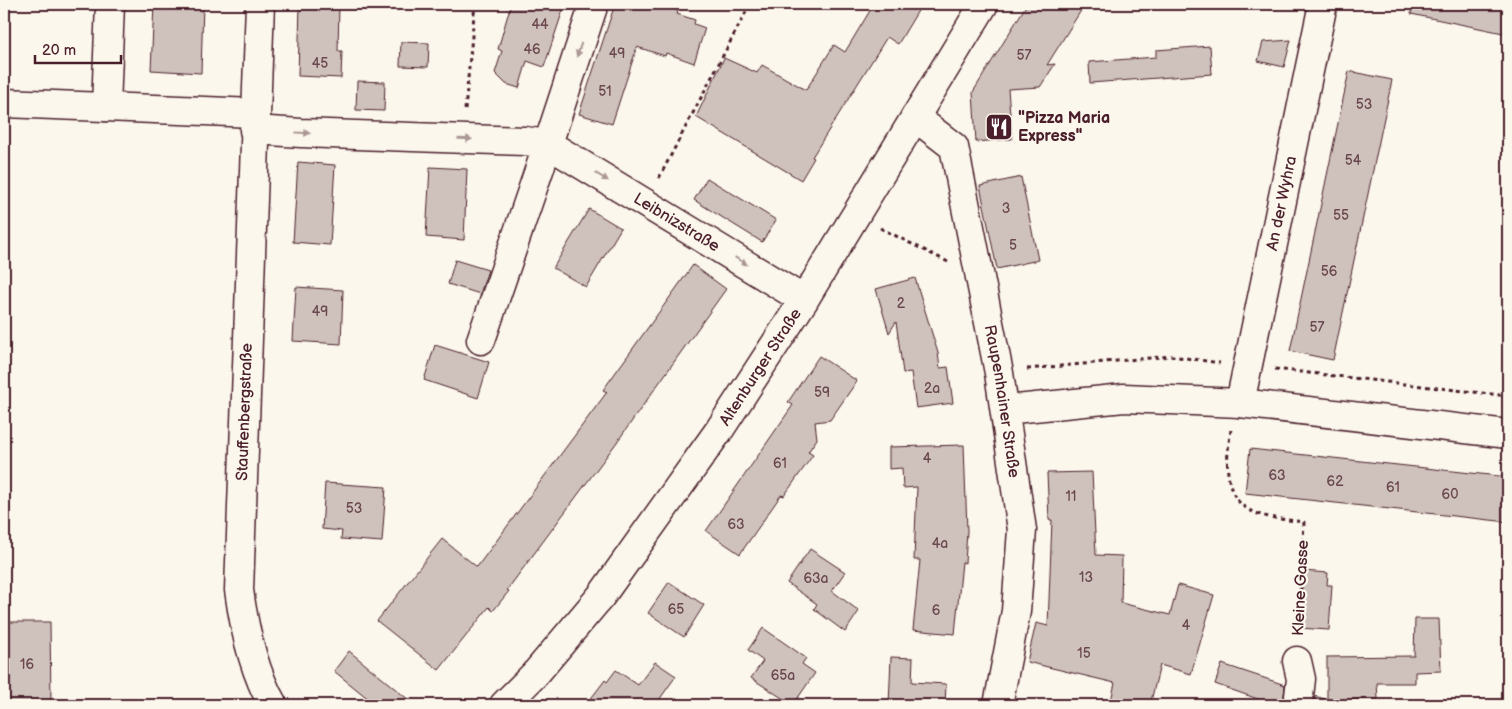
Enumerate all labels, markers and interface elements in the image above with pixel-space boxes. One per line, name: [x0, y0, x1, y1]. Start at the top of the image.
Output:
house number: 44: [531, 16, 549, 33]
scale bar: [35, 32, 121, 64]
text: 20 m: [42, 41, 76, 60]
house number: 46: [523, 41, 541, 58]
one-way arrow: [575, 43, 583, 58]
house number: 49: [609, 45, 625, 62]
house number: 57: [1017, 47, 1032, 64]
house number: 45: [312, 55, 328, 72]
house number: 51: [598, 83, 612, 100]
house number: 53: [1356, 96, 1372, 113]
place label: "Pizza Maria Express": [1018, 109, 1110, 146]
restaurant icon: "Pizza Maria Express": [984, 112, 1014, 142]
one-way arrow: [295, 130, 311, 138]
one-way arrow: [458, 135, 474, 143]
house number: 54: [1345, 152, 1362, 169]
street label: An der Wyhra: [1262, 154, 1301, 252]
one-way arrow: [596, 172, 609, 182]
street label: Leibnizstraße: [630, 189, 724, 256]
house number: 3: [1002, 200, 1010, 217]
house number: 55: [1333, 207, 1349, 224]
house number: 5: [1009, 237, 1017, 254]
one-way arrow: [735, 257, 748, 266]
house number: 56: [1321, 263, 1338, 280]
house number: 2: [897, 295, 906, 312]
house number: 49: [312, 303, 328, 320]
street label: Altenburger Straße: [715, 305, 806, 429]
house number: 57: [1310, 319, 1325, 336]
street label: Raupenhainer Straße: [980, 323, 1024, 479]
street label: Stauffenbergstraße: [233, 342, 257, 481]
house number: 2a: [924, 380, 940, 397]
house number: 59: [814, 384, 830, 401]
house number: 4: [923, 450, 932, 467]
house number: 61: [773, 455, 787, 472]
house number: 63: [1268, 467, 1286, 484]
house number: 62: [1327, 473, 1344, 490]
house number: 61: [1386, 479, 1400, 496]
house number: 60: [1442, 486, 1458, 503]
house number: 11: [1066, 488, 1076, 505]
house number: 53: [346, 500, 362, 517]
house number: 63: [727, 516, 745, 533]
house number: 4a: [932, 535, 948, 552]
street label: Kleine Gasse: [1289, 539, 1313, 637]
house number: 13: [1079, 569, 1093, 586]
house number: 63a: [803, 570, 829, 587]
house number: 65: [668, 601, 684, 618]
house number: 6: [932, 602, 941, 619]
house number: 4: [1182, 617, 1191, 634]
house number: 15: [1077, 645, 1091, 662]
house number: 16: [20, 656, 34, 673]
house number: 65a: [771, 667, 795, 684]

